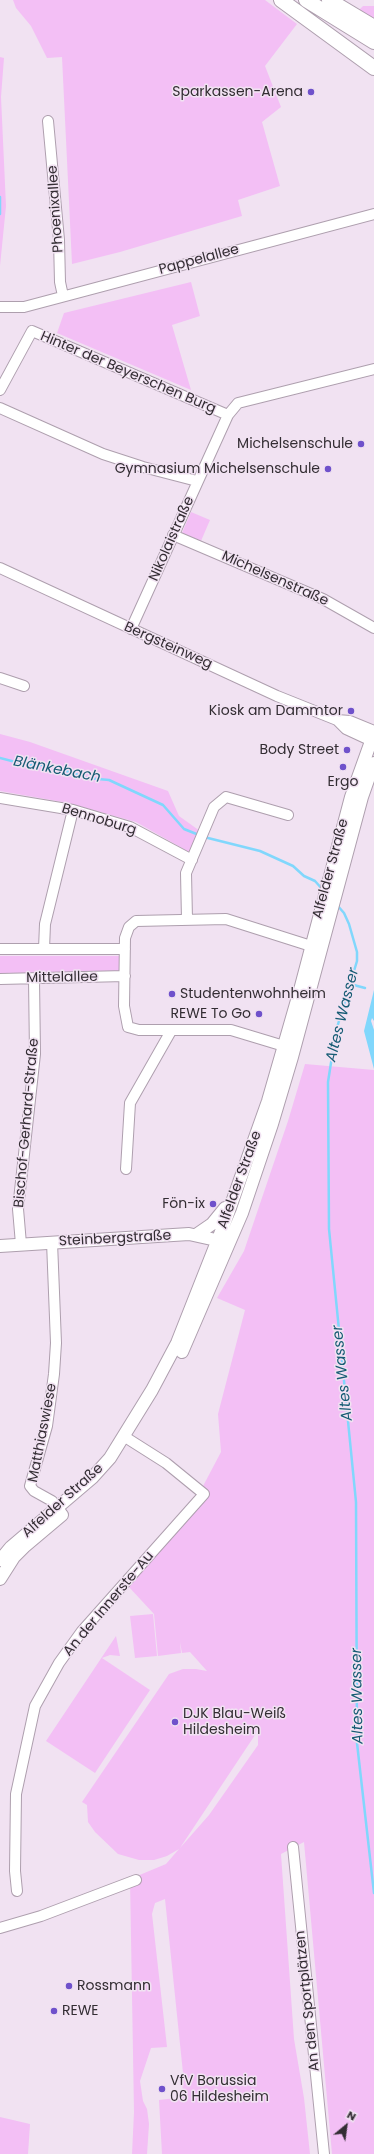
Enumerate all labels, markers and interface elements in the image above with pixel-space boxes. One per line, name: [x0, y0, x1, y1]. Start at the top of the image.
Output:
place label: Sparkassen-Arena: [172, 84, 303, 100]
marker: Sparkassen-Arena: [306, 87, 316, 97]
street label: Phoenixallee: [45, 165, 67, 253]
street label: Pappelallee: [157, 241, 241, 279]
street label: Hinter der Beyerschen Burg: [38, 328, 218, 418]
place label: Michelsenschule: [237, 436, 353, 452]
marker: Michelsenschule: [356, 439, 366, 449]
place label: Gymnasium Michelsenschule: [115, 461, 320, 477]
marker: Gymnasium Michelsenschule: [323, 464, 333, 474]
street label: Nikolaistraße: [146, 494, 198, 584]
street label: Michelsenstraße: [219, 548, 331, 610]
street label: Bergsteinweg: [121, 619, 215, 673]
place label: Kiosk am Dammtor: [209, 703, 343, 719]
marker: Kiosk am Dammtor: [346, 706, 356, 716]
place label: Body Street: [259, 742, 339, 758]
marker: Body Street: [342, 745, 352, 755]
water label: Blänkebach: [12, 753, 102, 787]
marker: Ergo: [338, 762, 348, 772]
place label: Ergo: [328, 774, 358, 790]
street label: Bennoburg: [60, 801, 138, 839]
street label: Alfelder Straße: [310, 817, 352, 921]
water label: Altes Wasser: [323, 966, 363, 1064]
street label: Mittelallee: [26, 969, 98, 987]
place label: Studentenwohnheim: [180, 986, 326, 1002]
marker: Studentenwohnheim: [167, 989, 177, 999]
place label: REWE To Go: [171, 1006, 251, 1022]
marker: REWE To Go: [254, 1009, 264, 1019]
street label: Bischof-Gerhard-Straße: [11, 1038, 43, 1208]
street label: Alfelder Straße: [215, 1129, 265, 1231]
place label: Fön-ix: [162, 1196, 205, 1212]
marker: Fön-ix: [208, 1199, 218, 1209]
street label: Steinbergstraße: [58, 1228, 172, 1250]
water label: Altes Wasser: [329, 1324, 357, 1422]
street label: Matthiaswiese: [25, 1382, 61, 1484]
street label: Alfelder Straße: [19, 1460, 107, 1542]
street label: An der Innerste-Au: [60, 1548, 158, 1660]
water label: Altes Wasser: [348, 1648, 368, 1744]
place label: DJK Blau-Weiß Hildesheim: [183, 1706, 286, 1738]
marker: DJK Blau-Weiß Hildesheim: [170, 1717, 180, 1727]
street label: An den Sportplätzen: [292, 1930, 324, 2072]
place label: Rossmann: [77, 1978, 151, 1994]
marker: Rossmann: [64, 1981, 74, 1991]
place label: REWE: [62, 2003, 99, 2019]
marker: REWE: [49, 2006, 59, 2016]
place label: VfV Borussia 06 Hildesheim: [170, 2073, 269, 2106]
marker: VfV Borussia 06 Hildesheim: [157, 2084, 167, 2094]
north arrow: [326, 2106, 366, 2146]
text: N: [344, 2107, 359, 2125]

